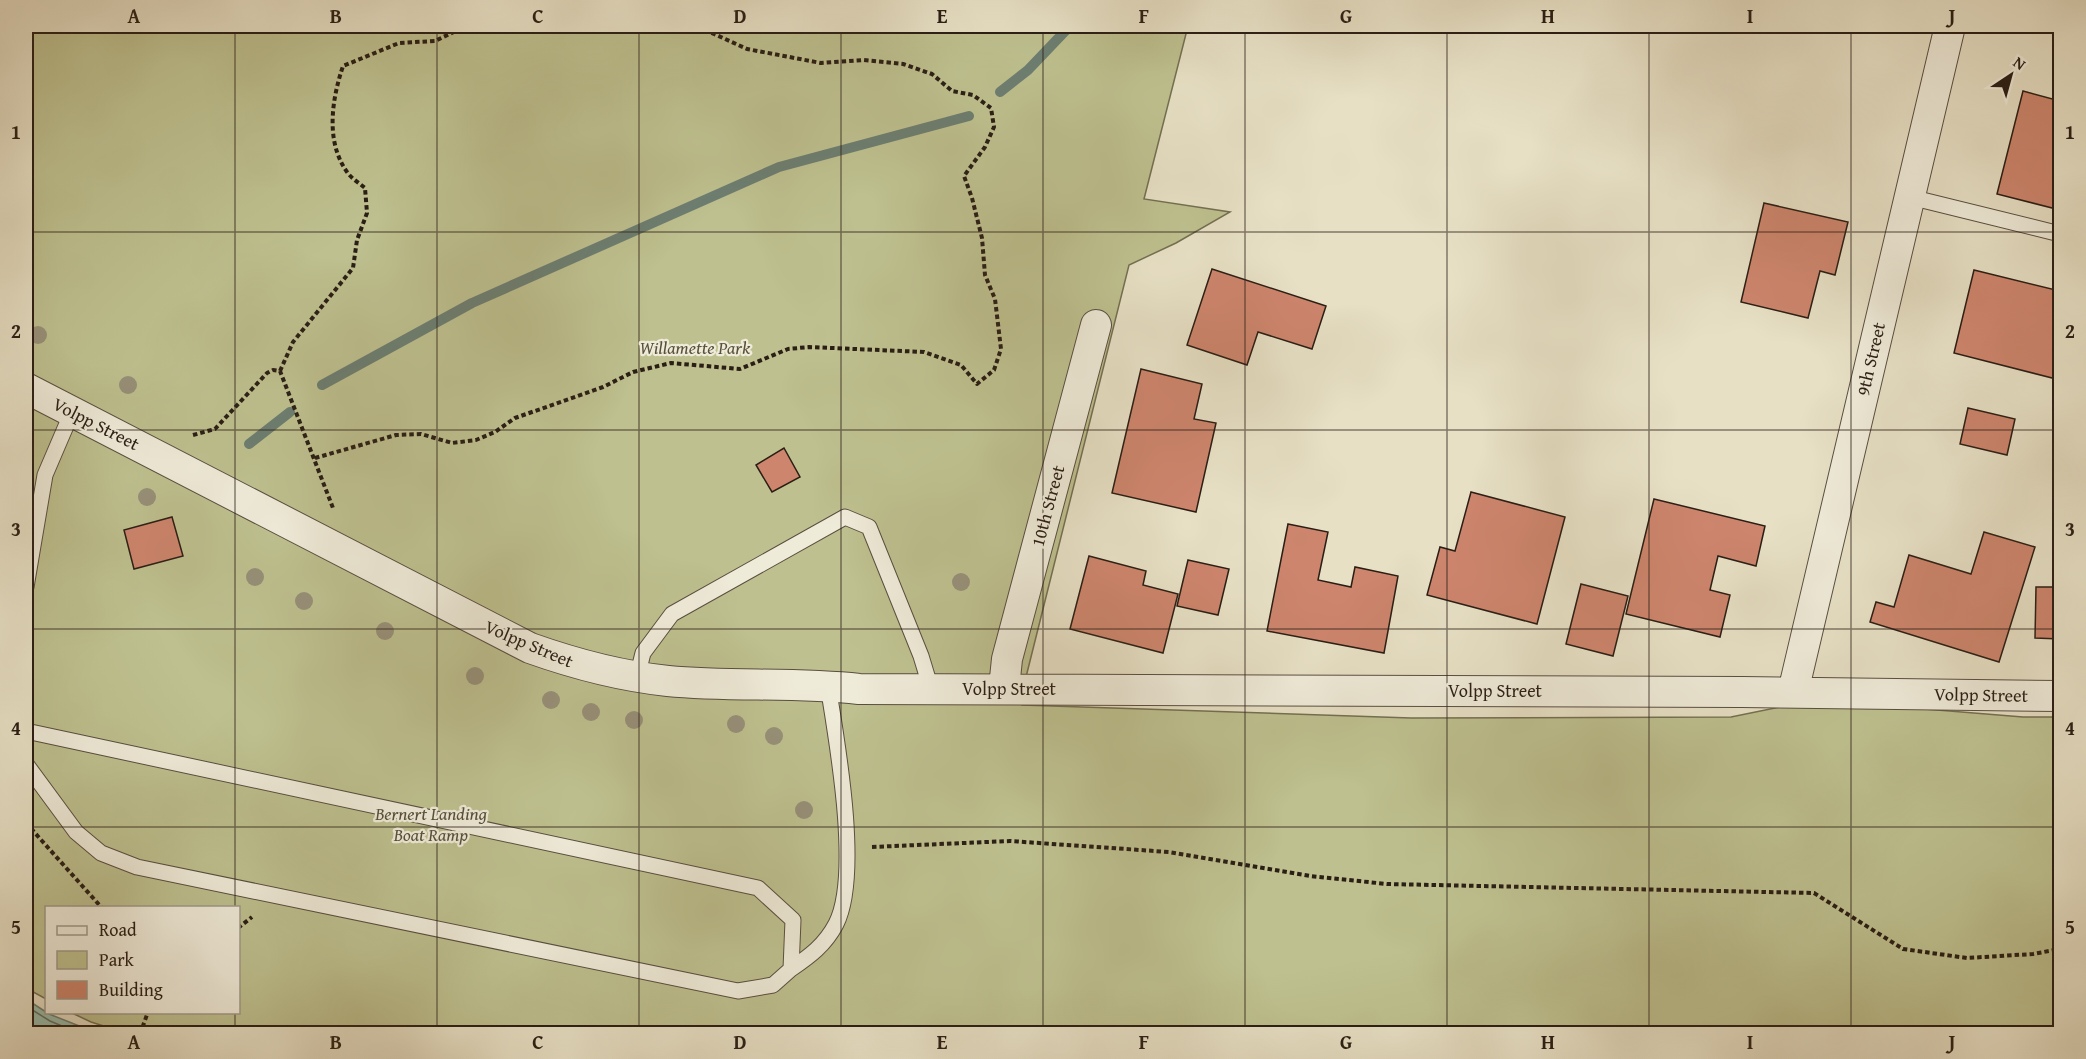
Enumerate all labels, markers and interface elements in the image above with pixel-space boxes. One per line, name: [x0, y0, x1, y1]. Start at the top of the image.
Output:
text: A: [128, 1, 141, 30]
text: B: [330, 1, 342, 30]
text: C: [532, 1, 544, 30]
text: D: [733, 1, 747, 30]
text: E: [937, 1, 948, 30]
text: F: [1139, 1, 1149, 30]
text: G: [1340, 1, 1352, 30]
text: H: [1541, 1, 1555, 30]
text: I: [1747, 1, 1753, 30]
text: J: [1946, 1, 1956, 30]
north arrow: [1981, 45, 2041, 105]
text: N: [2008, 50, 2031, 76]
text: 1: [11, 117, 21, 146]
text: 1: [2065, 117, 2075, 146]
text: 2: [11, 316, 21, 345]
text: 2: [2065, 316, 2075, 345]
street label: 9th Street: [1849, 319, 1892, 398]
park label: Willamette Park: [640, 334, 751, 361]
street label: Volpp Street: [48, 390, 145, 457]
street label: 10th Street: [1024, 462, 1072, 550]
text: 3: [11, 514, 21, 543]
text: 3: [2065, 514, 2075, 543]
street label: Volpp Street: [481, 613, 578, 675]
street label: Volpp Street: [962, 675, 1057, 702]
street label: Volpp Street: [1448, 677, 1543, 704]
street label: Volpp Street: [1934, 680, 2029, 709]
text: 4: [11, 713, 21, 742]
text: 4: [2065, 713, 2075, 742]
park label: Bernert Landing Boat Ramp: [374, 800, 487, 848]
legend: [45, 906, 240, 1014]
text: 5: [11, 912, 21, 941]
text: 5: [2065, 912, 2075, 941]
text: Road: [99, 916, 137, 943]
text: Park: [99, 946, 135, 973]
text: Building: [99, 976, 163, 1003]
text: A: [128, 1027, 141, 1056]
text: B: [330, 1027, 342, 1056]
text: C: [532, 1027, 544, 1056]
text: D: [733, 1027, 747, 1056]
text: E: [937, 1027, 948, 1056]
text: F: [1139, 1027, 1149, 1056]
text: G: [1340, 1027, 1352, 1056]
text: H: [1541, 1027, 1555, 1056]
text: I: [1747, 1027, 1753, 1056]
text: J: [1946, 1027, 1956, 1056]

